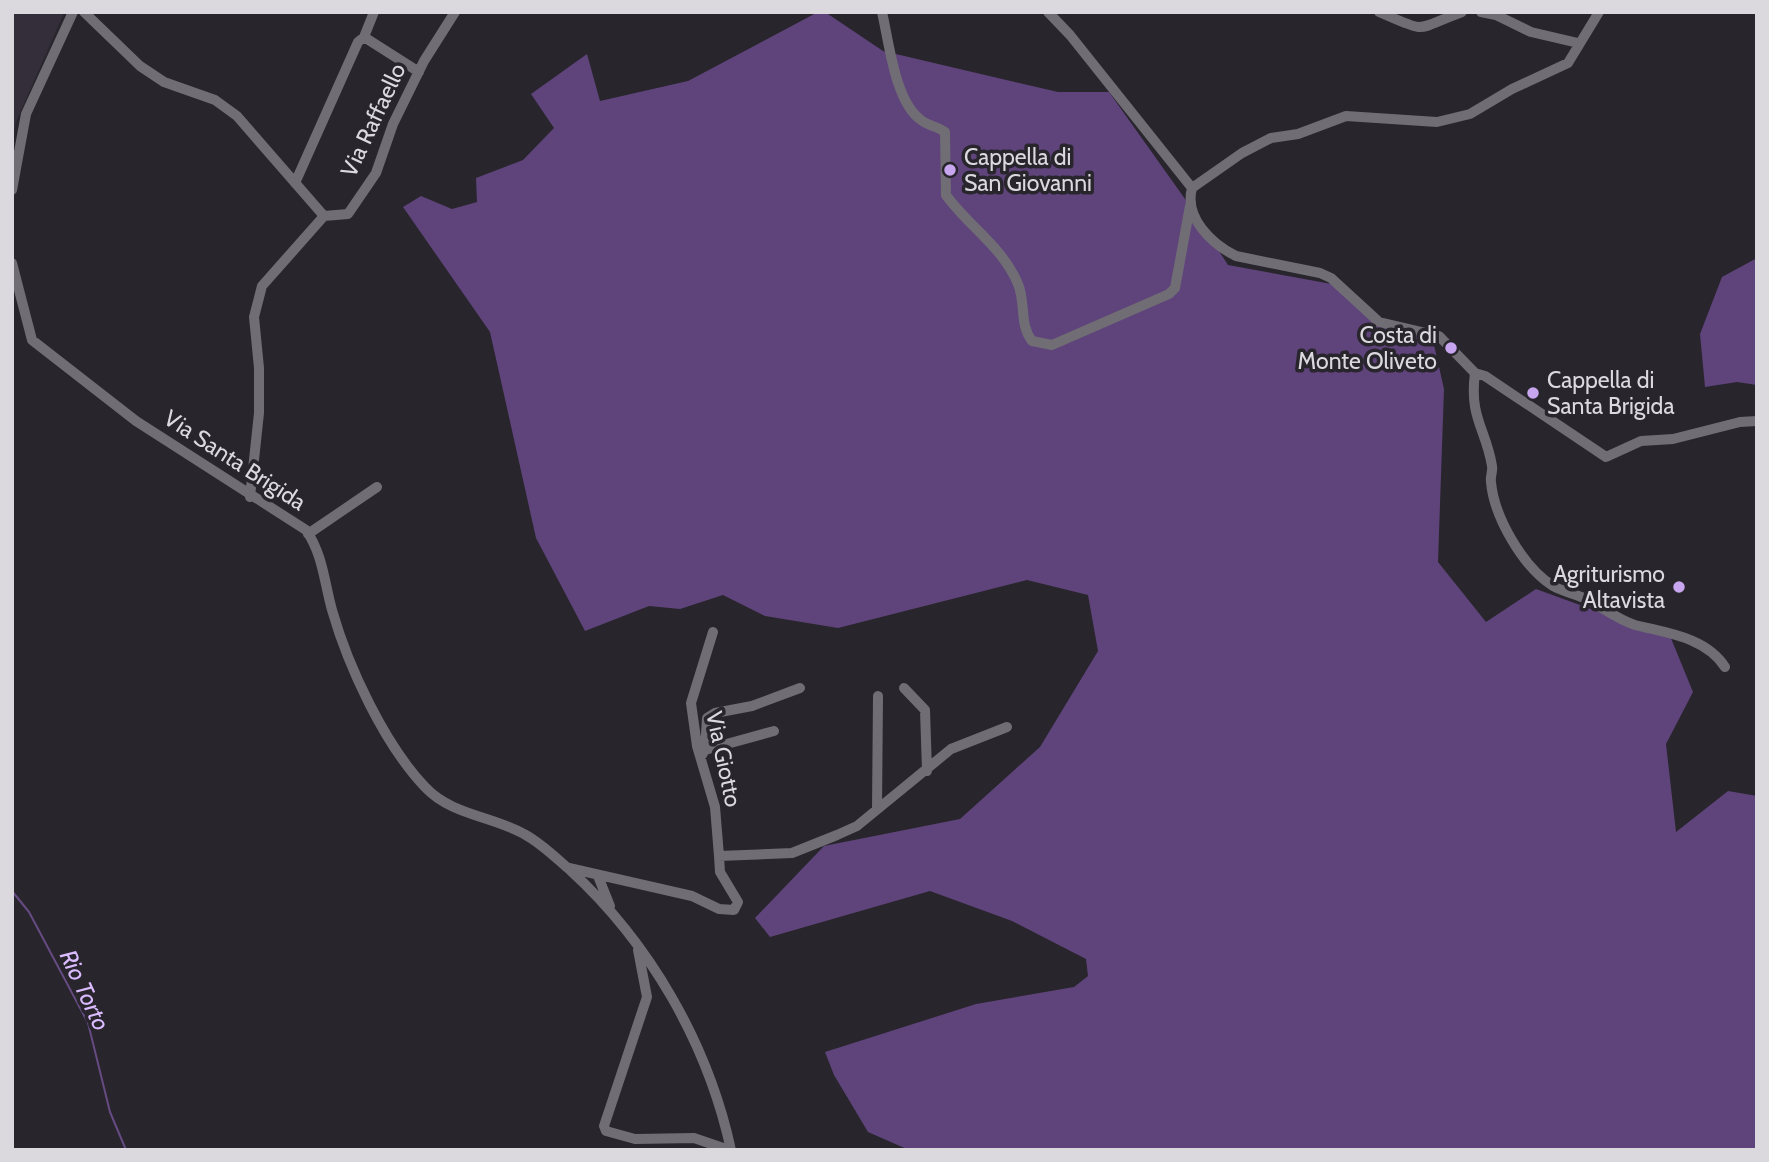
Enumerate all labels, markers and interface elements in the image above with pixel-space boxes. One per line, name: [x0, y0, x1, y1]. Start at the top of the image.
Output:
street label: Via Raffaello: [335, 59, 411, 181]
place label: Cappella di San Giovanni: [964, 143, 1092, 197]
marker: Cappella di San Giovanni: [942, 162, 958, 178]
place label: Costa di Monte Oliveto: [1298, 321, 1437, 375]
marker: Costa di Monte Oliveto: [1443, 340, 1459, 356]
place label: Cappella di Santa Brigida: [1547, 366, 1674, 420]
marker: Cappella di Santa Brigida: [1525, 385, 1541, 401]
street label: Via Santa Brigida: [159, 404, 311, 516]
place label: Agriturismo Altavista: [1553, 560, 1665, 614]
marker: Agriturismo Altavista: [1671, 579, 1687, 595]
street label: Via Giotto: [700, 709, 748, 809]
water label: Rio Torto: [54, 945, 116, 1035]

